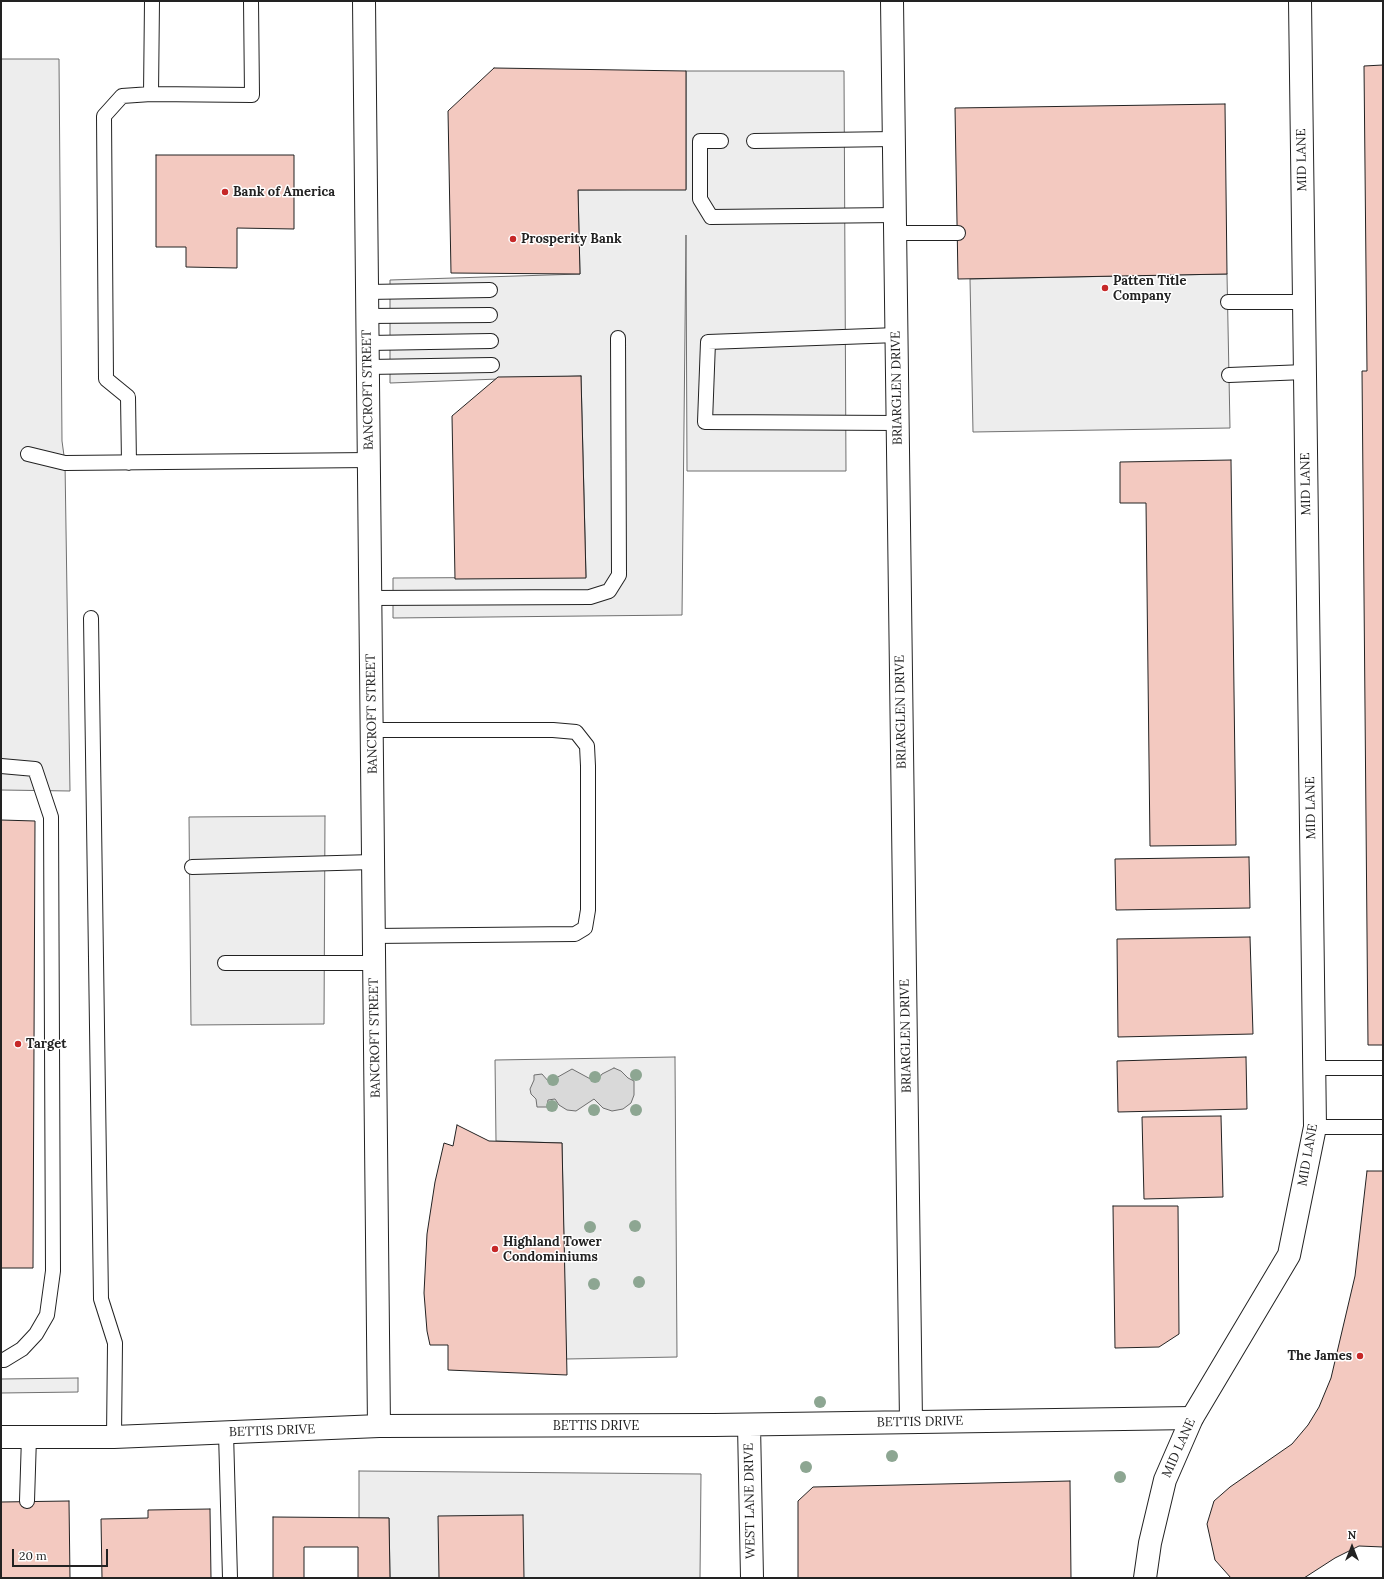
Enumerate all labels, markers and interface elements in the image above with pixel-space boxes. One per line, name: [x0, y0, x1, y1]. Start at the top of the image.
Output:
street label: MID LANE: [1294, 128, 1310, 192]
place label: Bank of America: [233, 184, 335, 200]
marker: Bank of America: [220, 187, 230, 197]
place label: Prosperity Bank: [521, 231, 622, 247]
marker: Prosperity Bank: [508, 234, 518, 244]
place label: Patten Title Company: [1113, 273, 1186, 304]
marker: Patten Title Company: [1100, 283, 1110, 293]
street label: BANCROFT STREET: [359, 330, 377, 450]
street label: BRIARGLEN DRIVE: [888, 331, 906, 445]
street label: MID LANE: [1298, 452, 1314, 516]
street label: BANCROFT STREET: [363, 654, 381, 774]
street label: BRIARGLEN DRIVE: [892, 655, 910, 769]
street label: MID LANE: [1303, 776, 1319, 840]
street label: BANCROFT STREET: [366, 978, 384, 1098]
street label: BRIARGLEN DRIVE: [897, 979, 915, 1093]
place label: Target: [26, 1036, 67, 1052]
marker: Target: [13, 1039, 23, 1049]
street label: MID LANE: [1295, 1122, 1321, 1188]
place label: Highland Tower Condominiums: [503, 1234, 602, 1265]
marker: Highland Tower Condominiums: [490, 1244, 500, 1254]
place label: The James: [1288, 1348, 1352, 1364]
marker: The James: [1355, 1351, 1365, 1361]
street label: BETTIS DRIVE: [877, 1413, 963, 1431]
street label: MID LANE: [1159, 1416, 1199, 1480]
street label: BETTIS DRIVE: [553, 1418, 639, 1434]
street label: BETTIS DRIVE: [229, 1422, 315, 1440]
street label: WEST LANE DRIVE: [741, 1443, 759, 1559]
north arrow: [1332, 1527, 1372, 1567]
text: N: [1348, 1528, 1356, 1542]
scale bar: [14, 1541, 110, 1567]
text: 20 m: [19, 1548, 47, 1563]

